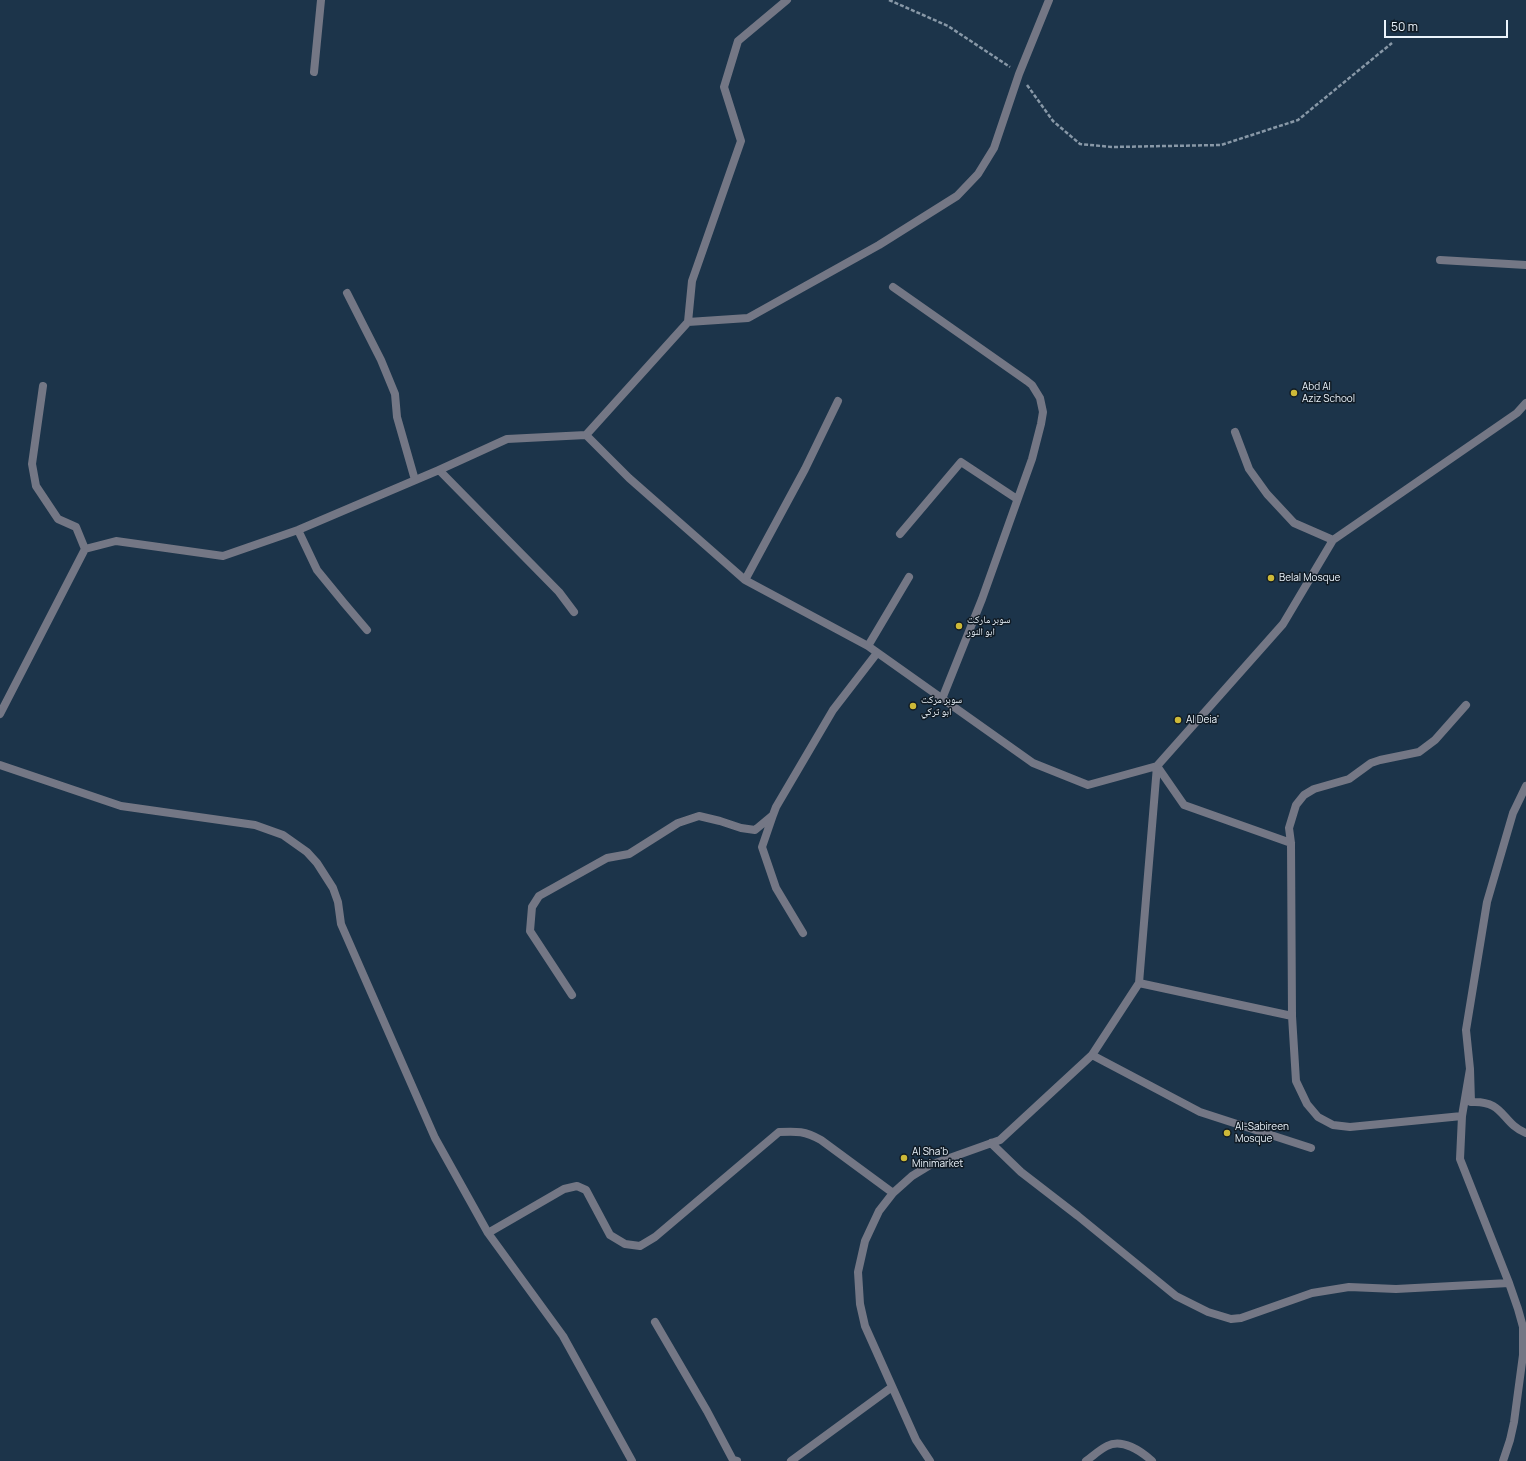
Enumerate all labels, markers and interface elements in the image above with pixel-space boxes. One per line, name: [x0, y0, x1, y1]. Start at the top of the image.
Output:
scale bar: [1386, 12, 1510, 38]
text: 50 m: [1391, 18, 1418, 35]
place label: Abd Al Aziz School: [1302, 381, 1355, 404]
marker: Abd Al Aziz School: [1289, 388, 1299, 398]
place label: Belal Mosque: [1279, 572, 1340, 584]
marker: Belal Mosque: [1266, 573, 1276, 583]
place label: سوبر ماركت ابو النور: [967, 614, 1010, 638]
marker: سوبر ماركت ابو النور: [954, 621, 964, 631]
place label: سوبر مركت ابو تركي: [921, 694, 962, 718]
marker: سوبر مركت ابو تركي: [908, 701, 918, 711]
place label: Al Deia': [1186, 714, 1219, 726]
marker: Al Deia': [1173, 715, 1183, 725]
place label: Al-Sabireen Mosque: [1235, 1121, 1289, 1144]
marker: Al-Sabireen Mosque: [1222, 1128, 1232, 1138]
place label: Al Sha'b Minimarket: [912, 1146, 963, 1170]
marker: Al Sha'b Minimarket: [899, 1153, 909, 1163]

